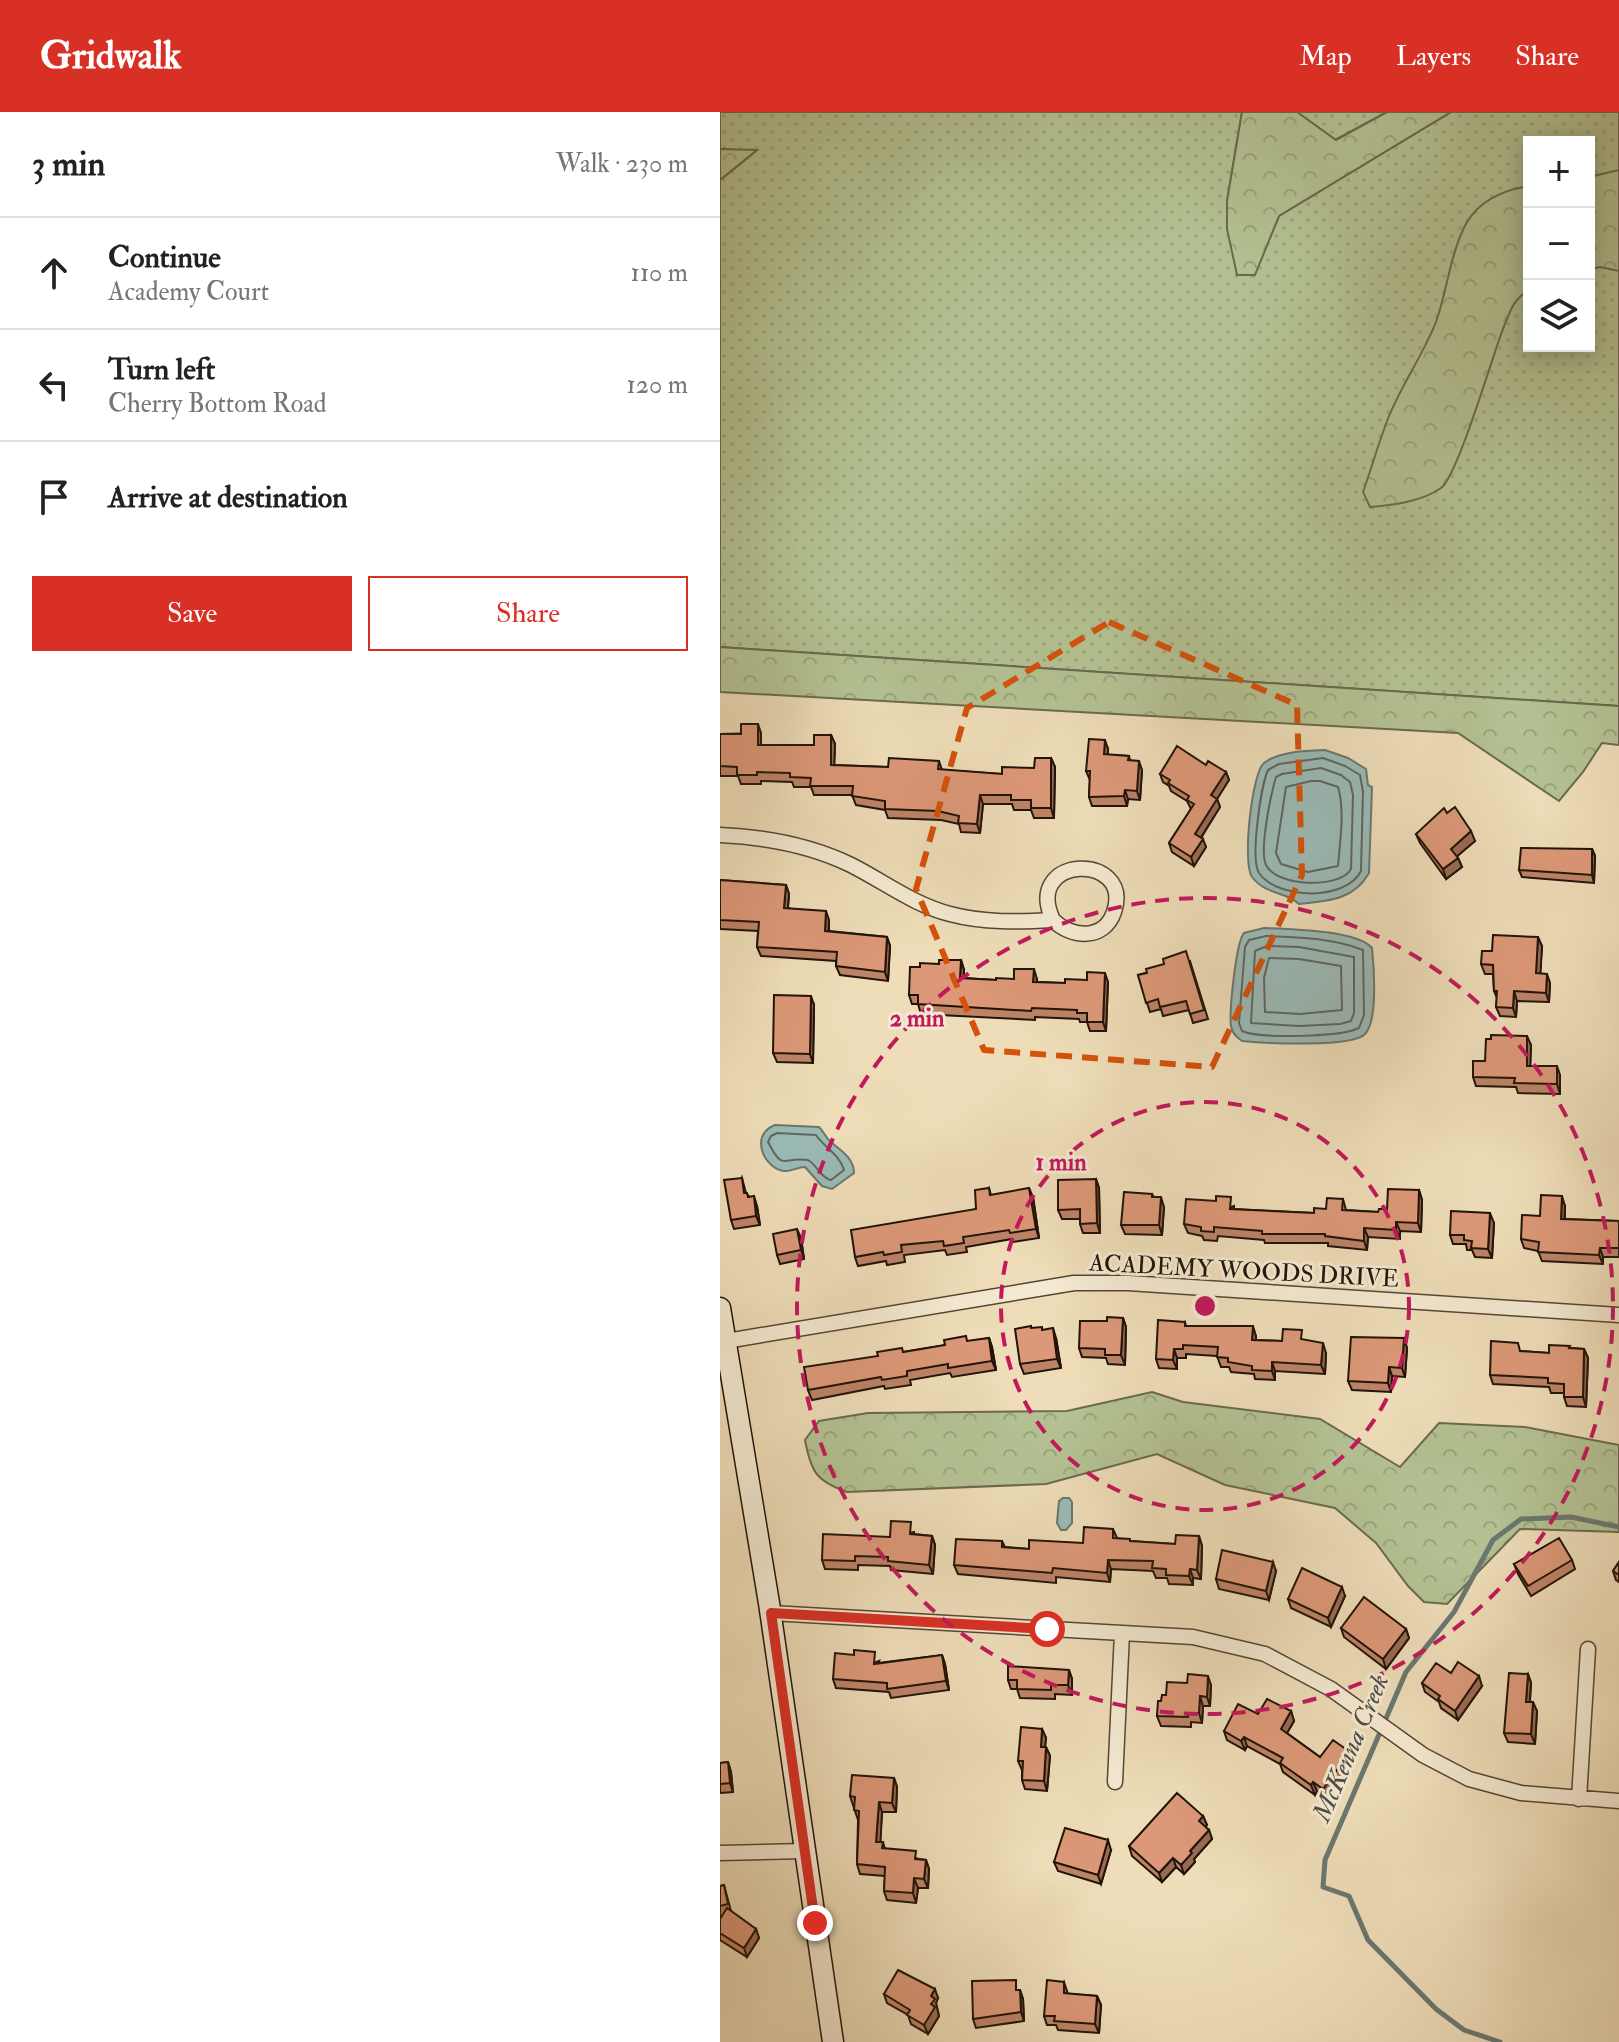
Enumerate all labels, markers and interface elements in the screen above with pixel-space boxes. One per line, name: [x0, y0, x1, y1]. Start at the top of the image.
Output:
text: Gridwalk: [40, 32, 181, 80]
text: Map: [1299, 39, 1352, 74]
text: Layers: [1396, 39, 1471, 74]
text: Share: [1515, 39, 1579, 74]
map controls: [1523, 136, 1595, 352]
button: +: [1523, 136, 1595, 208]
text: 3 min: [32, 143, 105, 186]
text: Walk · 230 m: [556, 148, 688, 180]
button: −: [1523, 208, 1595, 280]
text: Continue: [108, 239, 221, 276]
icon: ahead: [32, 251, 76, 295]
text: 110 m: [631, 257, 688, 289]
text: Academy Court: [108, 276, 269, 308]
button: layers: [1523, 280, 1595, 352]
text: Turn left: [108, 351, 215, 388]
icon: left: [32, 363, 76, 407]
text: 120 m: [627, 369, 688, 401]
text: Cherry Bottom Road: [108, 388, 327, 420]
icon: arrive: [32, 475, 76, 519]
text: Arrive at destination: [108, 479, 348, 516]
button: Save: [32, 576, 352, 651]
button: Share: [368, 576, 688, 651]
text: 2 min: [890, 1003, 945, 1034]
text: 1 min: [1036, 1147, 1087, 1178]
street label: ACADEMY WOODS DRIVE: [1087, 1247, 1400, 1295]
centre of rings: [1191, 1292, 1219, 1320]
route start: [1029, 1611, 1065, 1647]
water label: McKenna Creek: [1305, 1669, 1396, 1828]
route end: [797, 1905, 833, 1941]

